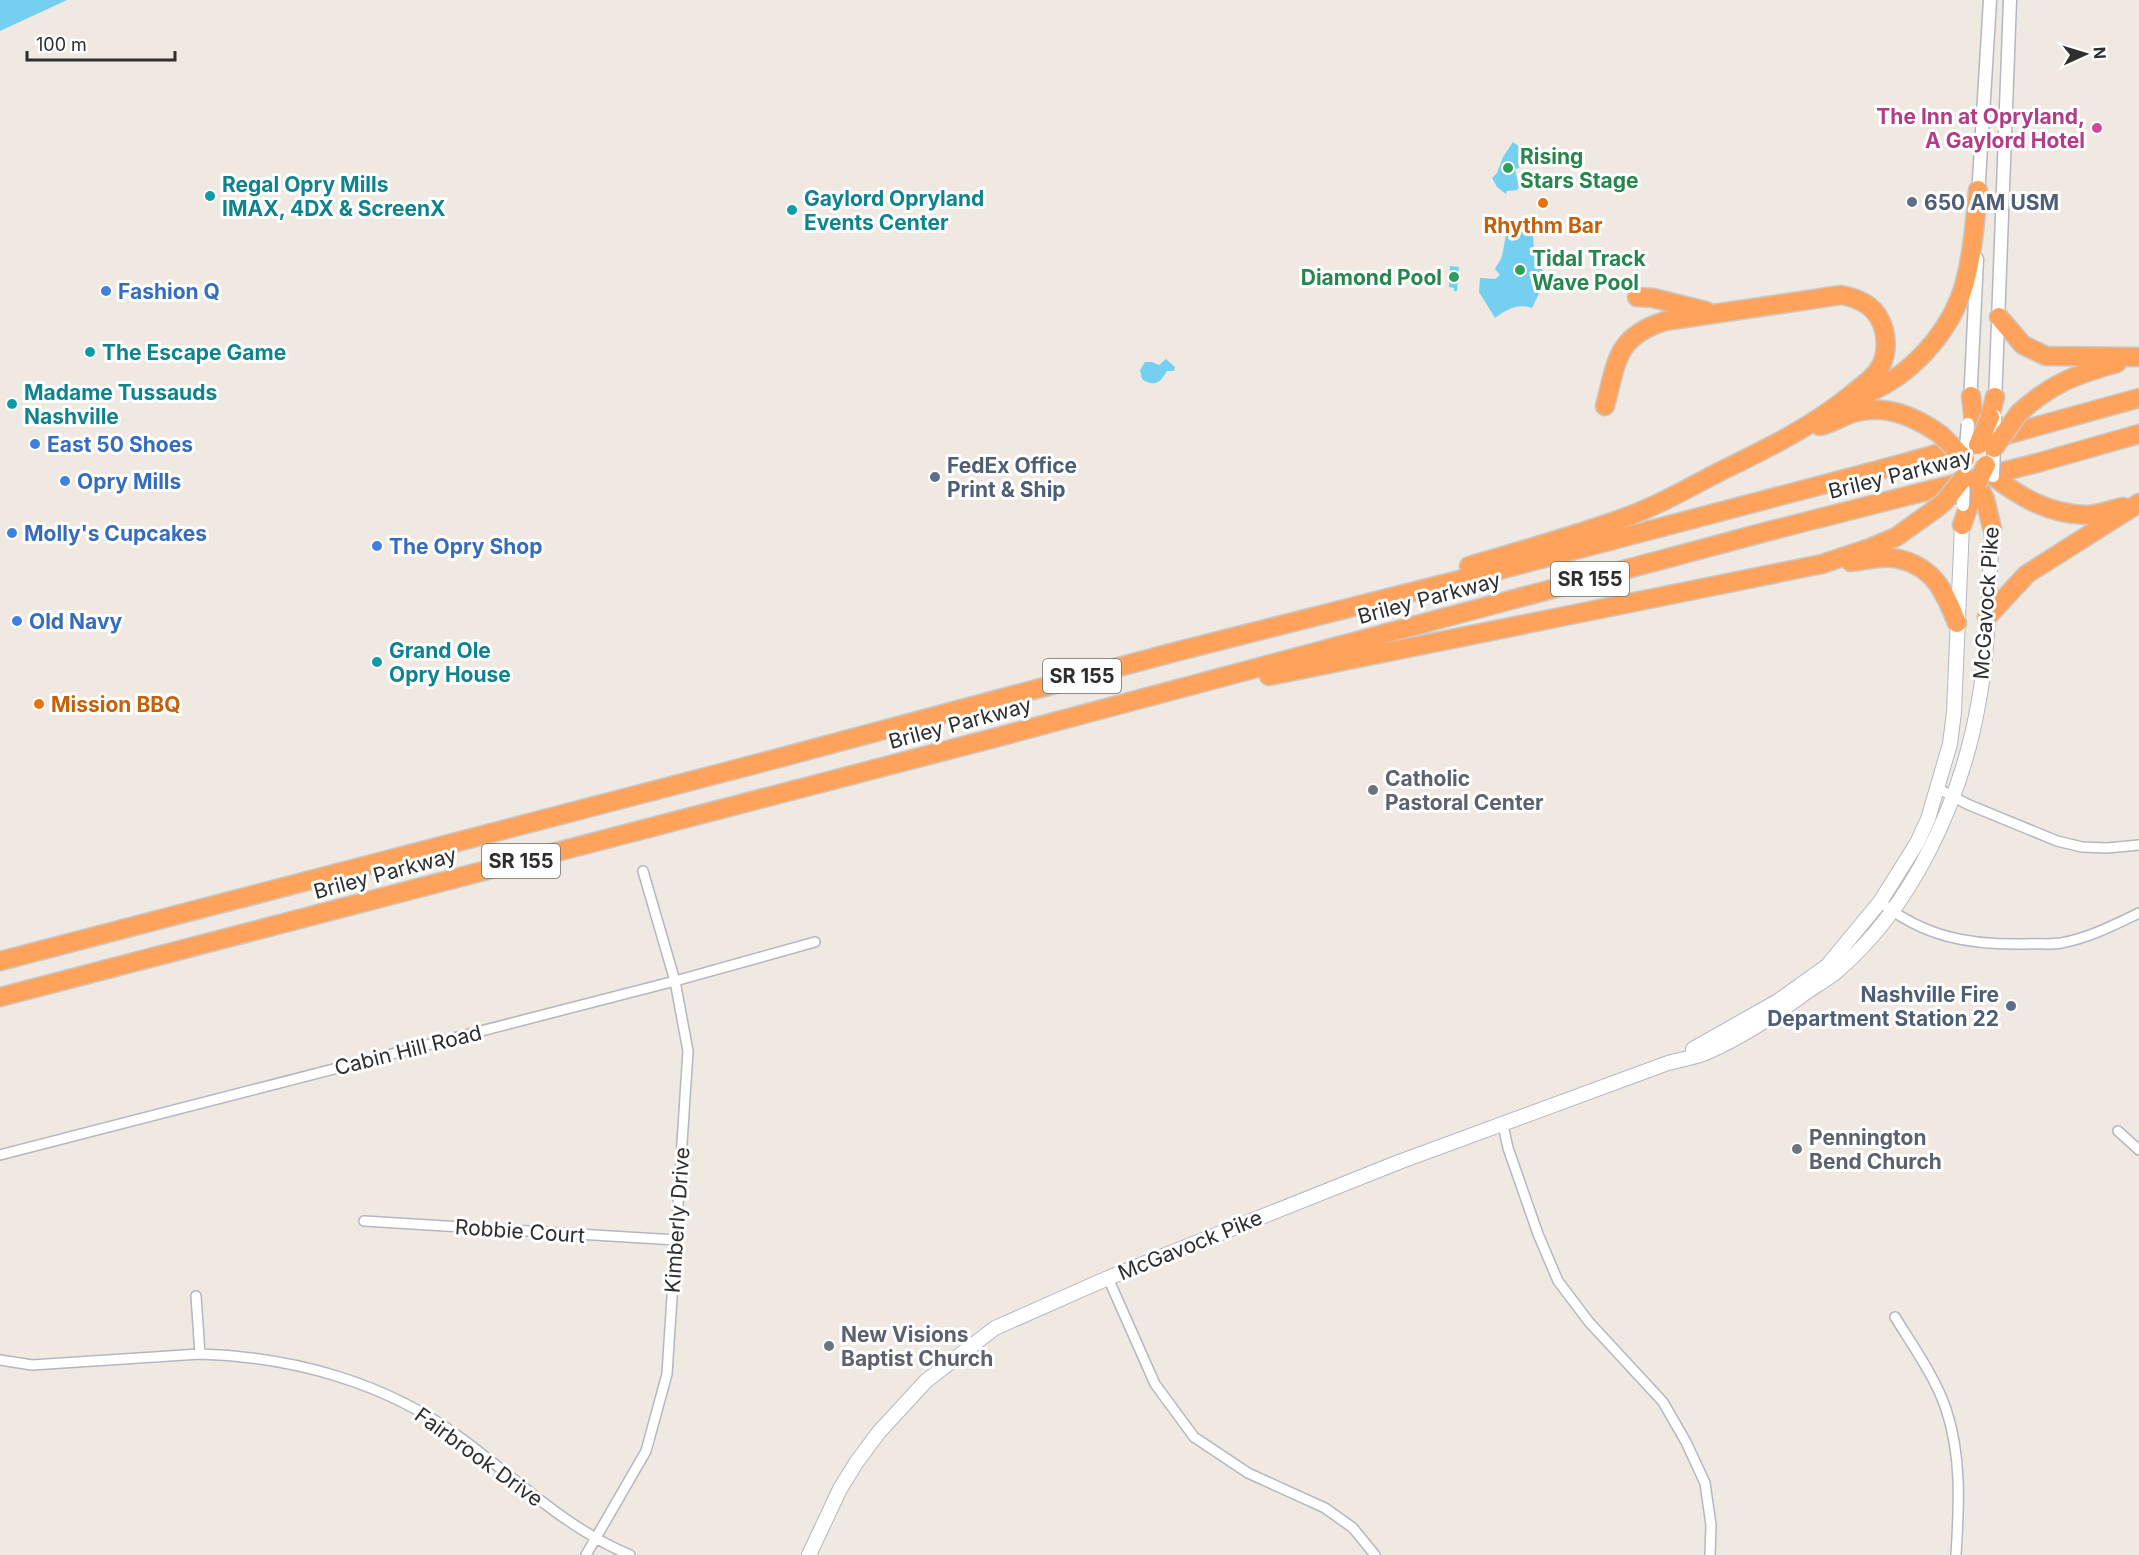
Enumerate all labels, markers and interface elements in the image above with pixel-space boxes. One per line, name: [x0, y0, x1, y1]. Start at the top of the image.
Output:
scale bar: [27, 24, 176, 62]
north arrow: [2055, 24, 2115, 84]
text: 100 m: [36, 34, 87, 55]
text: N: [2090, 46, 2110, 60]
place label: The Inn at Opryland, A Gaylord Hotel: [1876, 104, 2085, 153]
marker: The Inn at Opryland, A Gaylord Hotel: [2090, 121, 2104, 135]
place label: Rising Stars Stage: [1520, 144, 1639, 193]
marker: Rising Stars Stage: [1501, 161, 1515, 175]
place label: Regal Opry Mills IMAX, 4DX & ScreenX: [222, 172, 446, 221]
place label: Gaylord Opryland Events Center: [804, 186, 984, 235]
marker: Regal Opry Mills IMAX, 4DX & ScreenX: [203, 189, 217, 203]
place label: 650 AM USM: [1924, 190, 2059, 215]
marker: 650 AM USM: [1905, 195, 1919, 209]
marker: Rhythm Bar: [1536, 196, 1550, 210]
marker: Gaylord Opryland Events Center: [785, 203, 799, 217]
place label: Rhythm Bar: [1483, 213, 1603, 238]
place label: Tidal Track Wave Pool: [1532, 246, 1646, 295]
marker: Tidal Track Wave Pool: [1513, 263, 1527, 277]
place label: Diamond Pool: [1301, 265, 1442, 290]
marker: Diamond Pool: [1447, 270, 1461, 284]
place label: Fashion Q: [118, 279, 220, 304]
marker: Fashion Q: [99, 284, 113, 298]
place label: The Escape Game: [102, 340, 286, 365]
marker: The Escape Game: [83, 345, 97, 359]
place label: Madame Tussauds Nashville: [24, 380, 217, 429]
marker: Madame Tussauds Nashville: [5, 397, 19, 411]
place label: East 50 Shoes: [47, 432, 193, 457]
marker: East 50 Shoes: [28, 437, 42, 451]
street label: Briley Parkway: [1826, 444, 1975, 504]
place label: FedEx Office Print & Ship: [947, 453, 1077, 502]
place label: Opry Mills: [77, 469, 181, 494]
marker: FedEx Office Print & Ship: [928, 470, 942, 484]
marker: Opry Mills: [58, 474, 72, 488]
place label: Molly's Cupcakes: [24, 521, 207, 546]
marker: Molly's Cupcakes: [5, 526, 19, 540]
street label: McGavock Pike: [1968, 526, 2004, 680]
place label: The Opry Shop: [389, 534, 542, 559]
marker: The Opry Shop: [370, 539, 384, 553]
road number: SR 155: [1551, 562, 1629, 596]
street label: Briley Parkway: [1355, 567, 1503, 629]
place label: Old Navy: [29, 609, 123, 634]
marker: Old Navy: [10, 614, 24, 628]
place label: Grand Ole Opry House: [389, 638, 511, 687]
marker: Grand Ole Opry House: [370, 655, 384, 669]
road number: SR 155: [1043, 659, 1121, 693]
place label: Mission BBQ: [51, 692, 181, 717]
street label: Briley Parkway: [886, 692, 1034, 754]
marker: Mission BBQ: [32, 697, 46, 711]
place label: Catholic Pastoral Center: [1385, 766, 1544, 815]
marker: Catholic Pastoral Center: [1366, 783, 1380, 797]
street label: Briley Parkway: [311, 842, 459, 904]
road number: SR 155: [482, 844, 560, 878]
place label: Nashville Fire Department Station 22: [1767, 982, 1999, 1031]
marker: Nashville Fire Department Station 22: [2004, 999, 2018, 1013]
street label: Cabin Hill Road: [332, 1020, 484, 1080]
place label: Pennington Bend Church: [1809, 1125, 1942, 1174]
marker: Pennington Bend Church: [1790, 1142, 1804, 1156]
street label: Kimberly Drive: [659, 1146, 695, 1294]
street label: McGavock Pike: [1114, 1205, 1266, 1285]
street label: Robbie Court: [454, 1214, 586, 1248]
place label: New Visions Baptist Church: [841, 1322, 993, 1371]
marker: New Visions Baptist Church: [822, 1339, 836, 1353]
street label: Fairbrook Drive: [410, 1402, 548, 1512]

